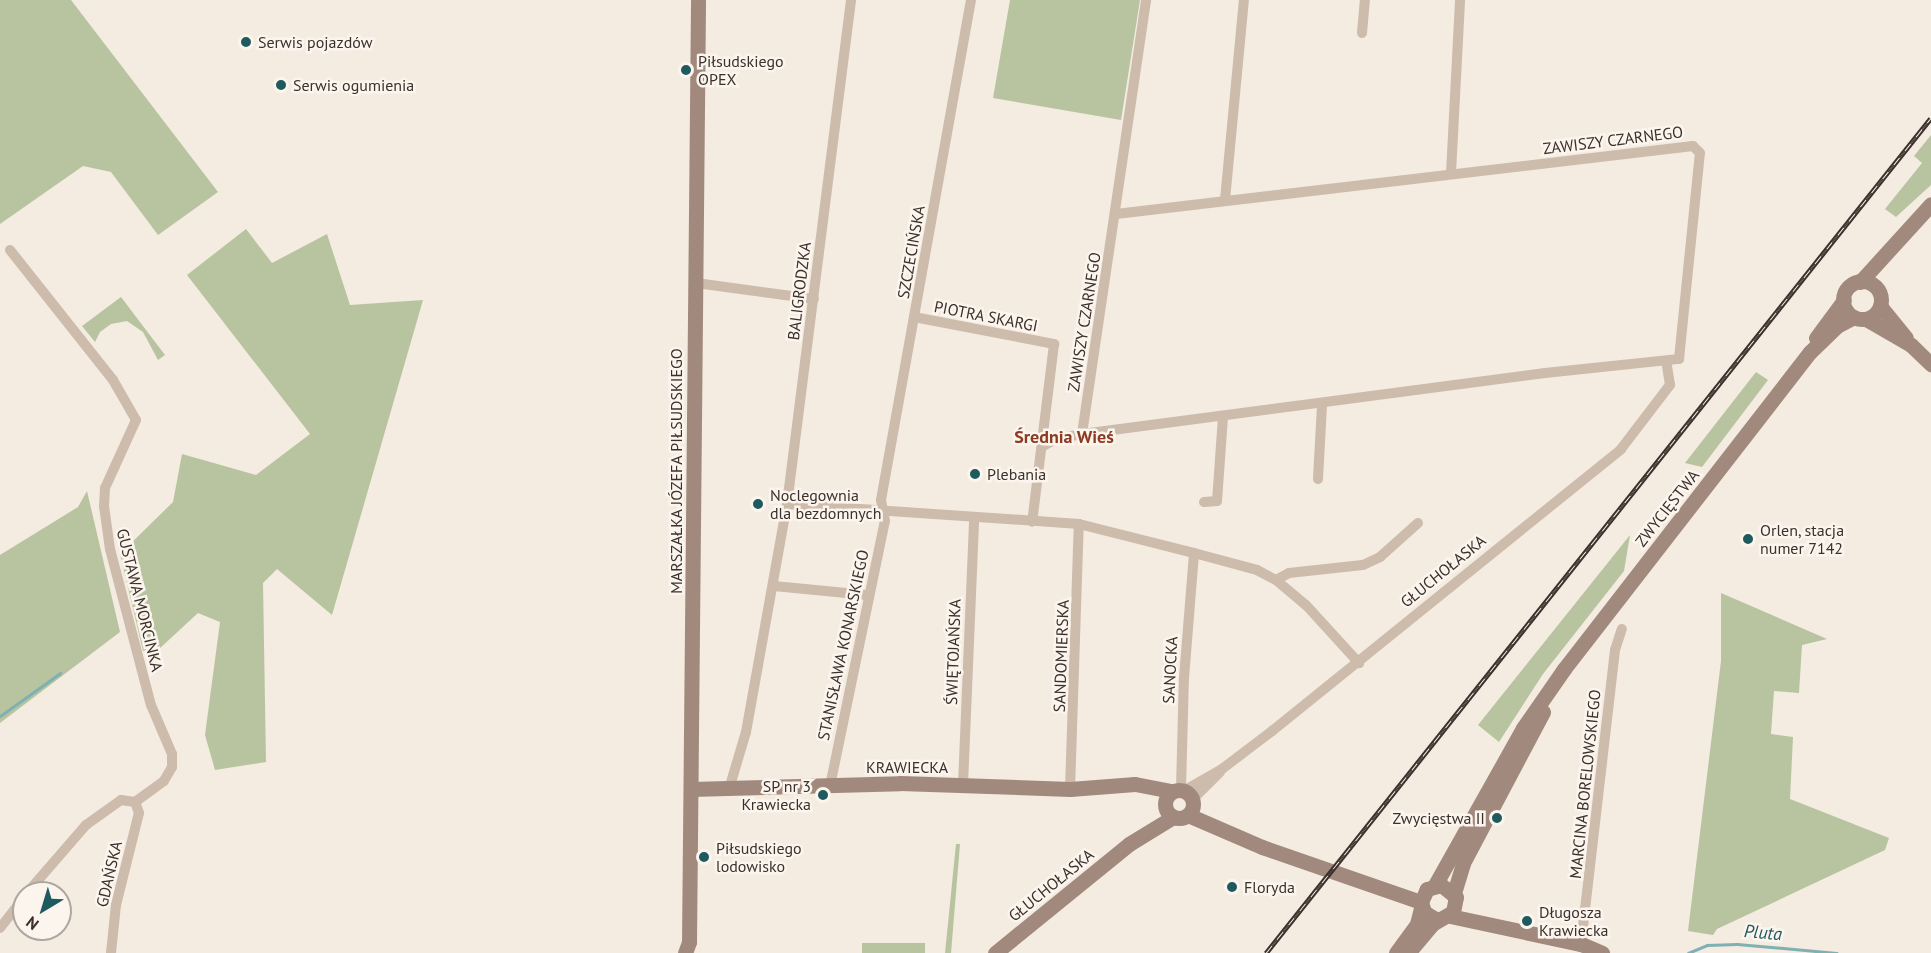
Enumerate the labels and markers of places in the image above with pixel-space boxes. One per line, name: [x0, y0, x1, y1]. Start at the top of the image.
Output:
place label: Serwis pojazdów: [258, 32, 372, 52]
marker: Serwis pojazdów: [239, 35, 253, 49]
place label: Piłsudskiego OPEX: [698, 51, 784, 89]
marker: Piłsudskiego OPEX: [679, 63, 693, 77]
place label: Serwis ogumienia: [293, 75, 414, 95]
marker: Serwis ogumienia: [274, 78, 288, 92]
place label: Plebania: [987, 464, 1046, 484]
marker: Plebania: [968, 467, 982, 481]
place label: Noclegownia dla bezdomnych: [770, 485, 881, 523]
marker: Noclegownia dla bezdomnych: [751, 497, 765, 511]
place label: Orlen, stacja numer 7142: [1760, 520, 1845, 558]
marker: Orlen, stacja numer 7142: [1741, 532, 1755, 546]
place label: SP nr 3 Krawiecka: [741, 776, 811, 814]
marker: SP nr 3 Krawiecka: [816, 788, 830, 802]
place label: Zwycięstwa II: [1393, 808, 1485, 828]
marker: Zwycięstwa II: [1490, 811, 1504, 825]
place label: Piłsudskiego lodowisko: [716, 838, 802, 876]
marker: Piłsudskiego lodowisko: [697, 850, 711, 864]
place label: Floryda: [1244, 877, 1295, 897]
marker: Floryda: [1225, 880, 1239, 894]
place label: Długosza Krawiecka: [1539, 902, 1609, 940]
marker: Długosza Krawiecka: [1520, 914, 1534, 928]

